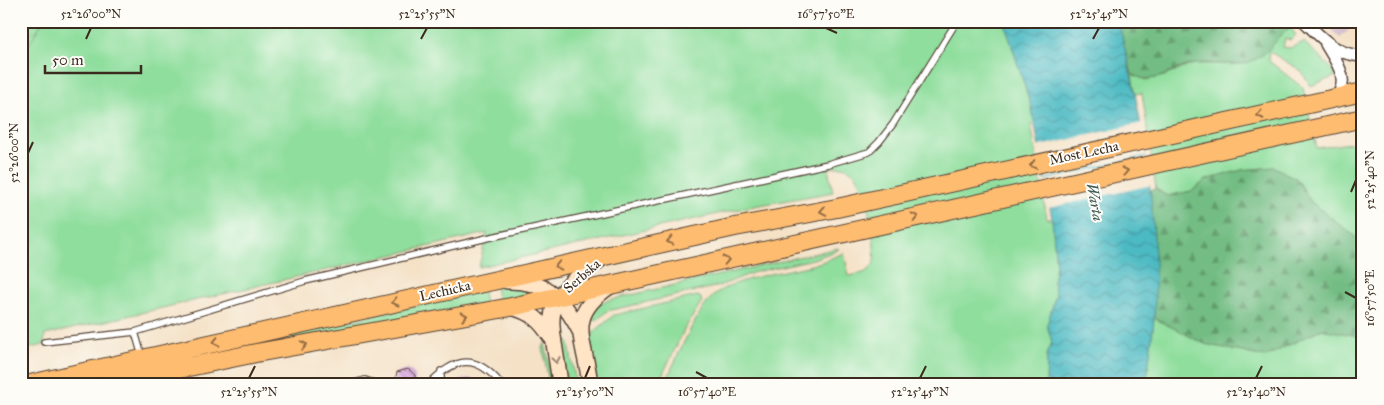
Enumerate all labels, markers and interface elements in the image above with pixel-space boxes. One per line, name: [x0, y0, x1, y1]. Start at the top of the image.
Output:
text: 52°26'00"N: [61, 7, 121, 21]
text: 52°25'55"N: [398, 7, 456, 21]
text: 16°57'50"E: [798, 7, 855, 21]
text: 52°25'45"N: [1070, 7, 1128, 21]
scale bar: [45, 42, 141, 74]
text: 50 m: [52, 51, 84, 69]
one-way arrow: [1255, 109, 1264, 120]
text: 52°26'00"N: [7, 123, 21, 183]
street label: Most Lecha: [1048, 137, 1120, 169]
text: 52°25'40"N: [1363, 150, 1377, 210]
one-way arrow: [1028, 159, 1037, 170]
one-way arrow: [1120, 166, 1129, 177]
water label: Warta: [1083, 182, 1107, 222]
one-way arrow: [819, 205, 828, 216]
one-way arrow: [910, 213, 919, 223]
one-way arrow: [666, 235, 675, 246]
street label: Serbska: [560, 255, 604, 297]
one-way arrow: [721, 255, 730, 265]
one-way arrow: [553, 260, 562, 271]
text: 16°57'50"E: [1363, 269, 1377, 326]
street label: Lechicka: [418, 277, 472, 305]
one-way arrow: [391, 296, 400, 307]
one-way arrow: [459, 311, 468, 321]
one-way arrow: [212, 336, 221, 347]
one-way arrow: [300, 340, 308, 350]
one-way arrow: [550, 356, 560, 365]
text: 52°25'55"N: [220, 385, 278, 399]
text: 52°25'50"N: [556, 385, 614, 399]
text: 16°57'40"E: [678, 385, 736, 399]
text: 52°25'45"N: [891, 385, 949, 399]
text: 52°25'40"N: [1226, 385, 1286, 399]

